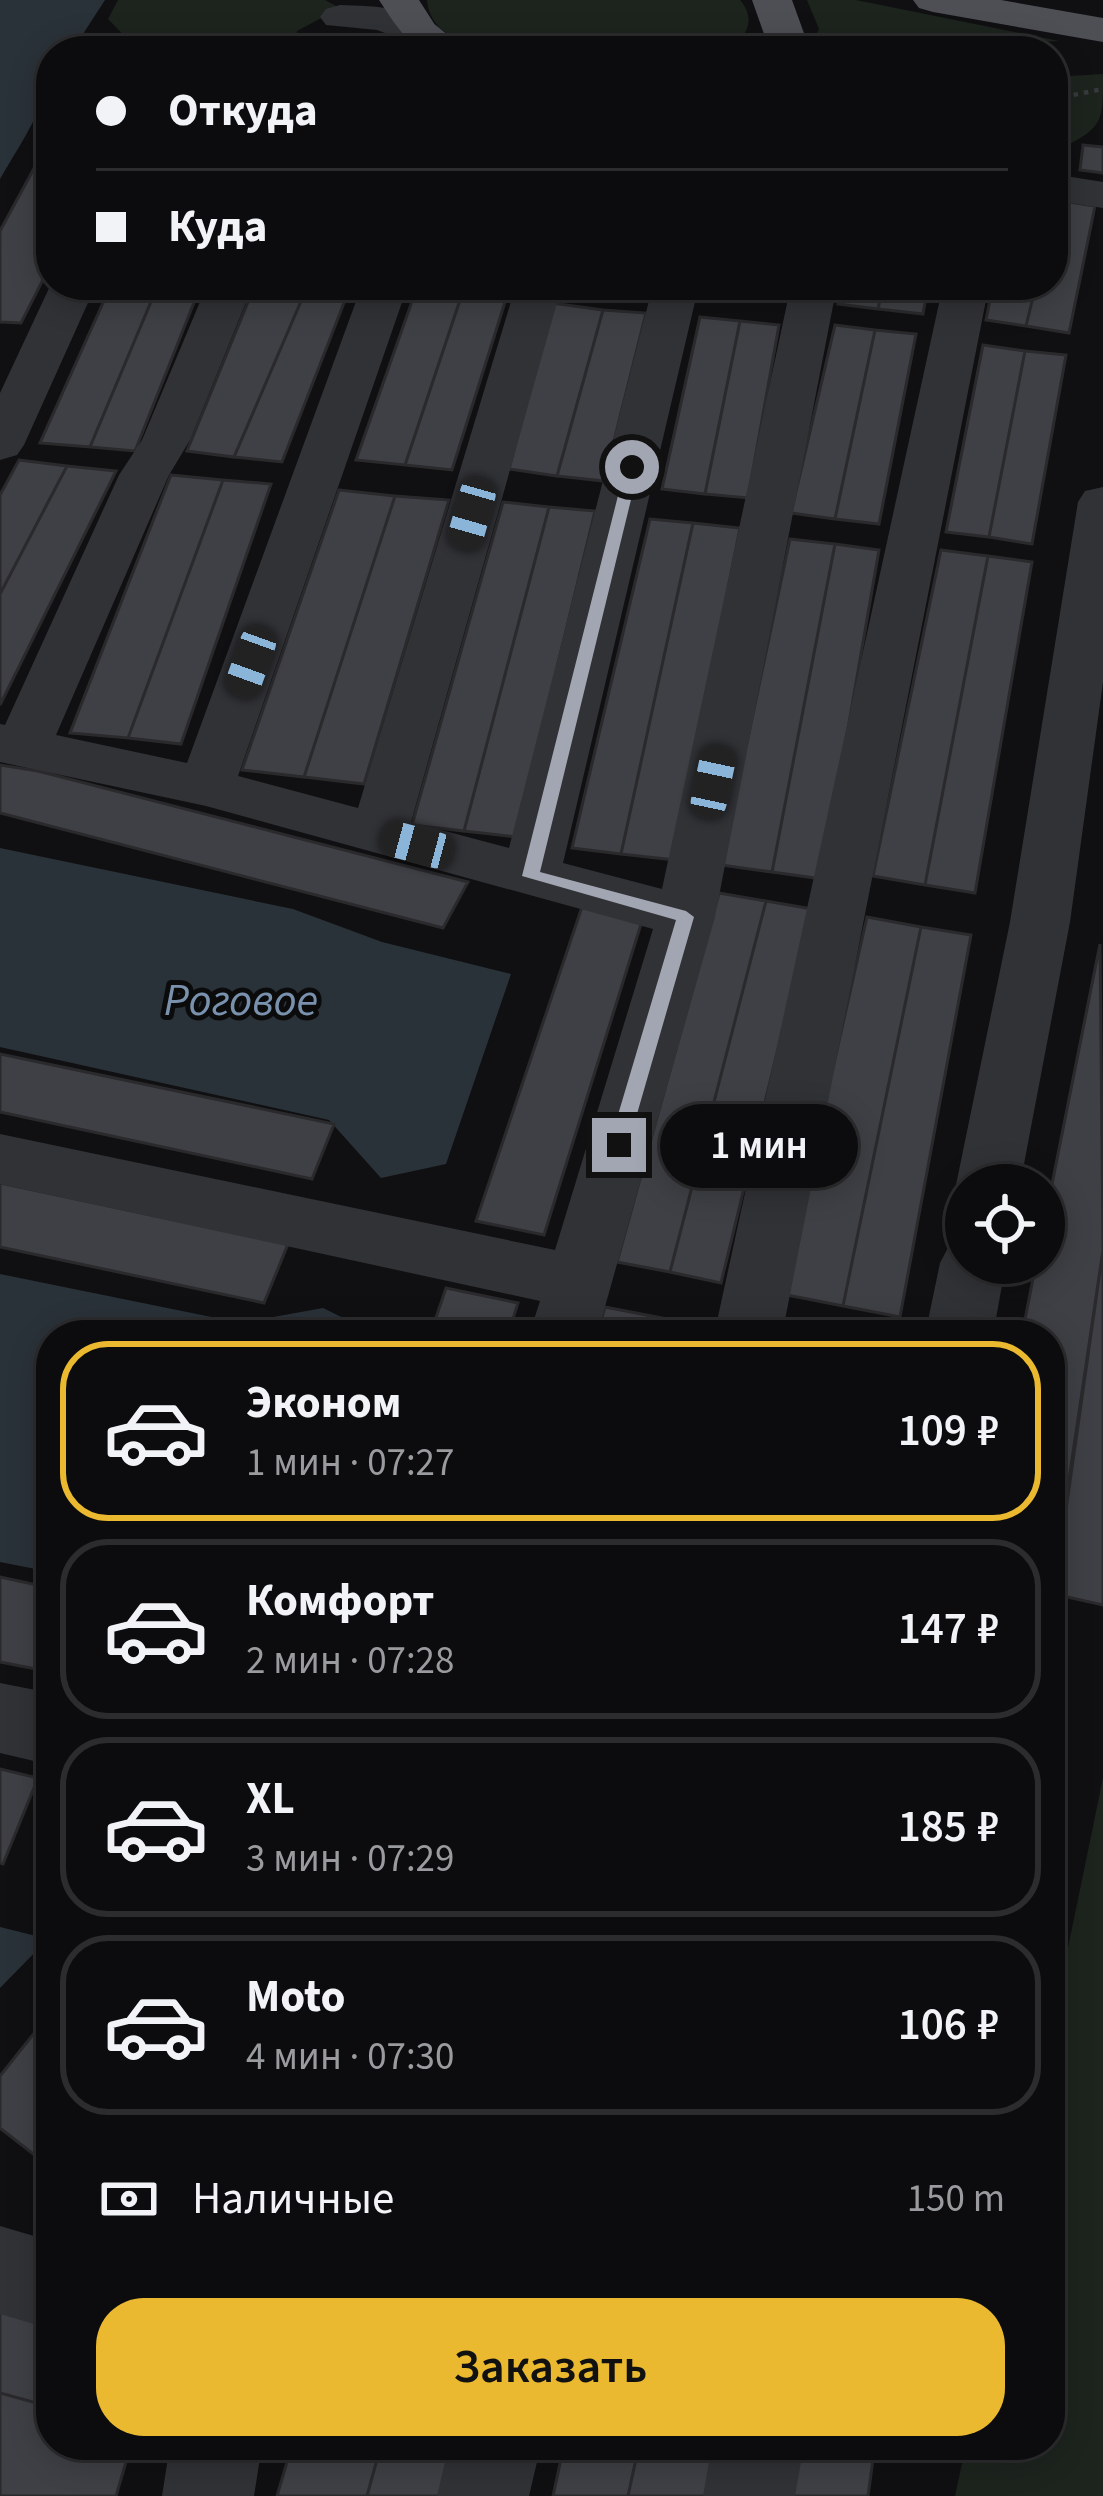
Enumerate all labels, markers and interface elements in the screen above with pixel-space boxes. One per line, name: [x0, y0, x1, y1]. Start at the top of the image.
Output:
text: Откуда: [168, 79, 318, 143]
text: Куда: [168, 195, 268, 259]
route start: [605, 440, 659, 494]
car: [445, 474, 499, 554]
car: [222, 622, 280, 702]
car: [688, 743, 738, 821]
car: [378, 818, 456, 872]
water label: Роговое: [164, 969, 318, 1033]
callout: 1 мин: [661, 1103, 859, 1187]
route end: [592, 1118, 646, 1172]
text: 1 мин: [710, 1118, 808, 1174]
map controls: [945, 1164, 1065, 1284]
button: locate: [945, 1164, 1065, 1284]
text: Эконом: [246, 1371, 402, 1435]
icon: car: [102, 1377, 210, 1485]
text: 109 ₽: [898, 1399, 999, 1463]
text: 1 мин · 07:27: [246, 1435, 454, 1491]
text: Комфорт: [246, 1569, 434, 1633]
icon: car: [102, 1575, 210, 1683]
text: 147 ₽: [898, 1597, 999, 1661]
text: 2 мин · 07:28: [246, 1633, 454, 1689]
text: XL: [246, 1767, 295, 1831]
icon: car: [102, 1773, 210, 1881]
text: 185 ₽: [898, 1795, 999, 1859]
text: 3 мин · 07:29: [246, 1831, 454, 1887]
text: Moto: [246, 1965, 345, 2029]
icon: car: [102, 1971, 210, 2079]
text: 106 ₽: [898, 1993, 999, 2057]
text: 4 мин · 07:30: [246, 2029, 454, 2085]
icon: cash: [96, 2166, 162, 2232]
text: Наличные: [192, 2167, 394, 2231]
text: 150 m: [907, 2171, 1005, 2227]
button: Заказать: [96, 2298, 1005, 2436]

